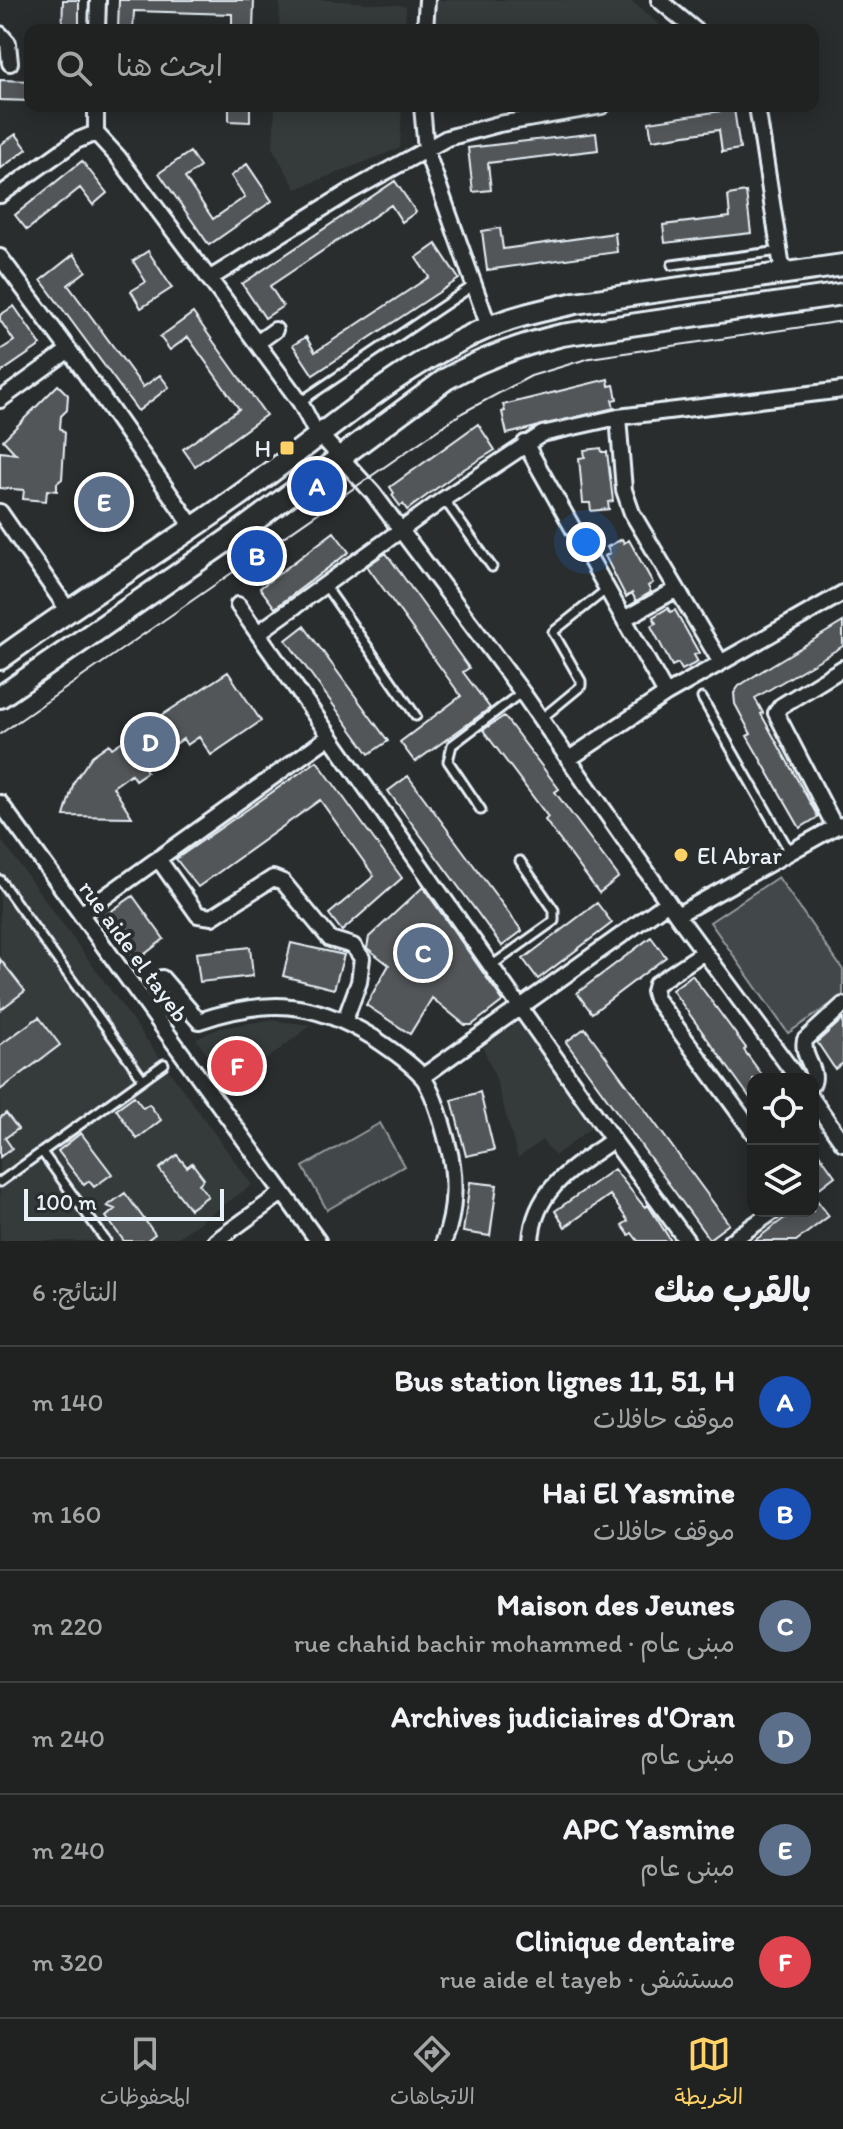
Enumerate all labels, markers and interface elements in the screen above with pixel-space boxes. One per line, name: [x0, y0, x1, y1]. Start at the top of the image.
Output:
search box: [24, 24, 819, 112]
icon: search: [52, 46, 96, 90]
text: ابحث هنا: [116, 47, 223, 84]
place label: H: [254, 434, 271, 463]
marker: H: [278, 439, 296, 457]
pin: A: [291, 456, 343, 516]
pin: E: [78, 472, 130, 532]
your location: [566, 522, 606, 562]
pin: B: [231, 526, 283, 586]
pin: D: [124, 712, 176, 772]
place label: El Abrar: [697, 841, 782, 870]
marker: El Abrar: [672, 846, 690, 864]
street label: rue aide el tayeb: [73, 874, 195, 1028]
pin: C: [397, 923, 449, 983]
pin: F: [211, 1036, 263, 1096]
map controls: [747, 1073, 819, 1217]
button: locate: [747, 1073, 819, 1145]
button: layers: [747, 1145, 819, 1217]
scale bar: [24, 1185, 224, 1221]
text: 100 m: [36, 1189, 97, 1216]
text: بالقرب منك: [654, 1270, 811, 1311]
text: النتائج: 6: [32, 1276, 118, 1308]
text: Bus station lignes 11, 51, H: [394, 1362, 735, 1399]
text: 140 m: [32, 1386, 103, 1418]
text: A: [777, 1386, 793, 1418]
text: موقف حافلات: [593, 1403, 735, 1435]
text: Hai El Yasmine: [542, 1474, 735, 1511]
text: 160 m: [32, 1498, 102, 1530]
text: B: [777, 1498, 793, 1530]
text: موقف حافلات: [593, 1515, 735, 1547]
text: Maison des Jeunes: [497, 1586, 735, 1623]
text: 220 m: [32, 1610, 103, 1642]
text: C: [777, 1610, 793, 1642]
text: مبنى عام · rue chahid bachir mohammed: [294, 1627, 735, 1659]
text: Archives judiciaires d'Oran: [391, 1698, 735, 1735]
text: 240 m: [32, 1722, 105, 1754]
text: D: [776, 1722, 794, 1754]
text: مبنى عام: [640, 1739, 735, 1771]
text: APC Yasmine: [563, 1810, 735, 1847]
text: 240 m: [32, 1834, 105, 1866]
text: E: [778, 1834, 792, 1866]
text: مبنى عام: [640, 1851, 735, 1883]
text: Clinique dentaire: [515, 1922, 735, 1959]
text: 320 m: [32, 1946, 104, 1978]
text: F: [778, 1946, 792, 1978]
text: مستشفى · rue aide el tayeb: [440, 1963, 735, 1995]
tab: المحفوظات: [100, 2032, 190, 2116]
tab: الاتجاهات: [390, 2032, 475, 2116]
tab: الخريطة: [675, 2032, 743, 2116]

